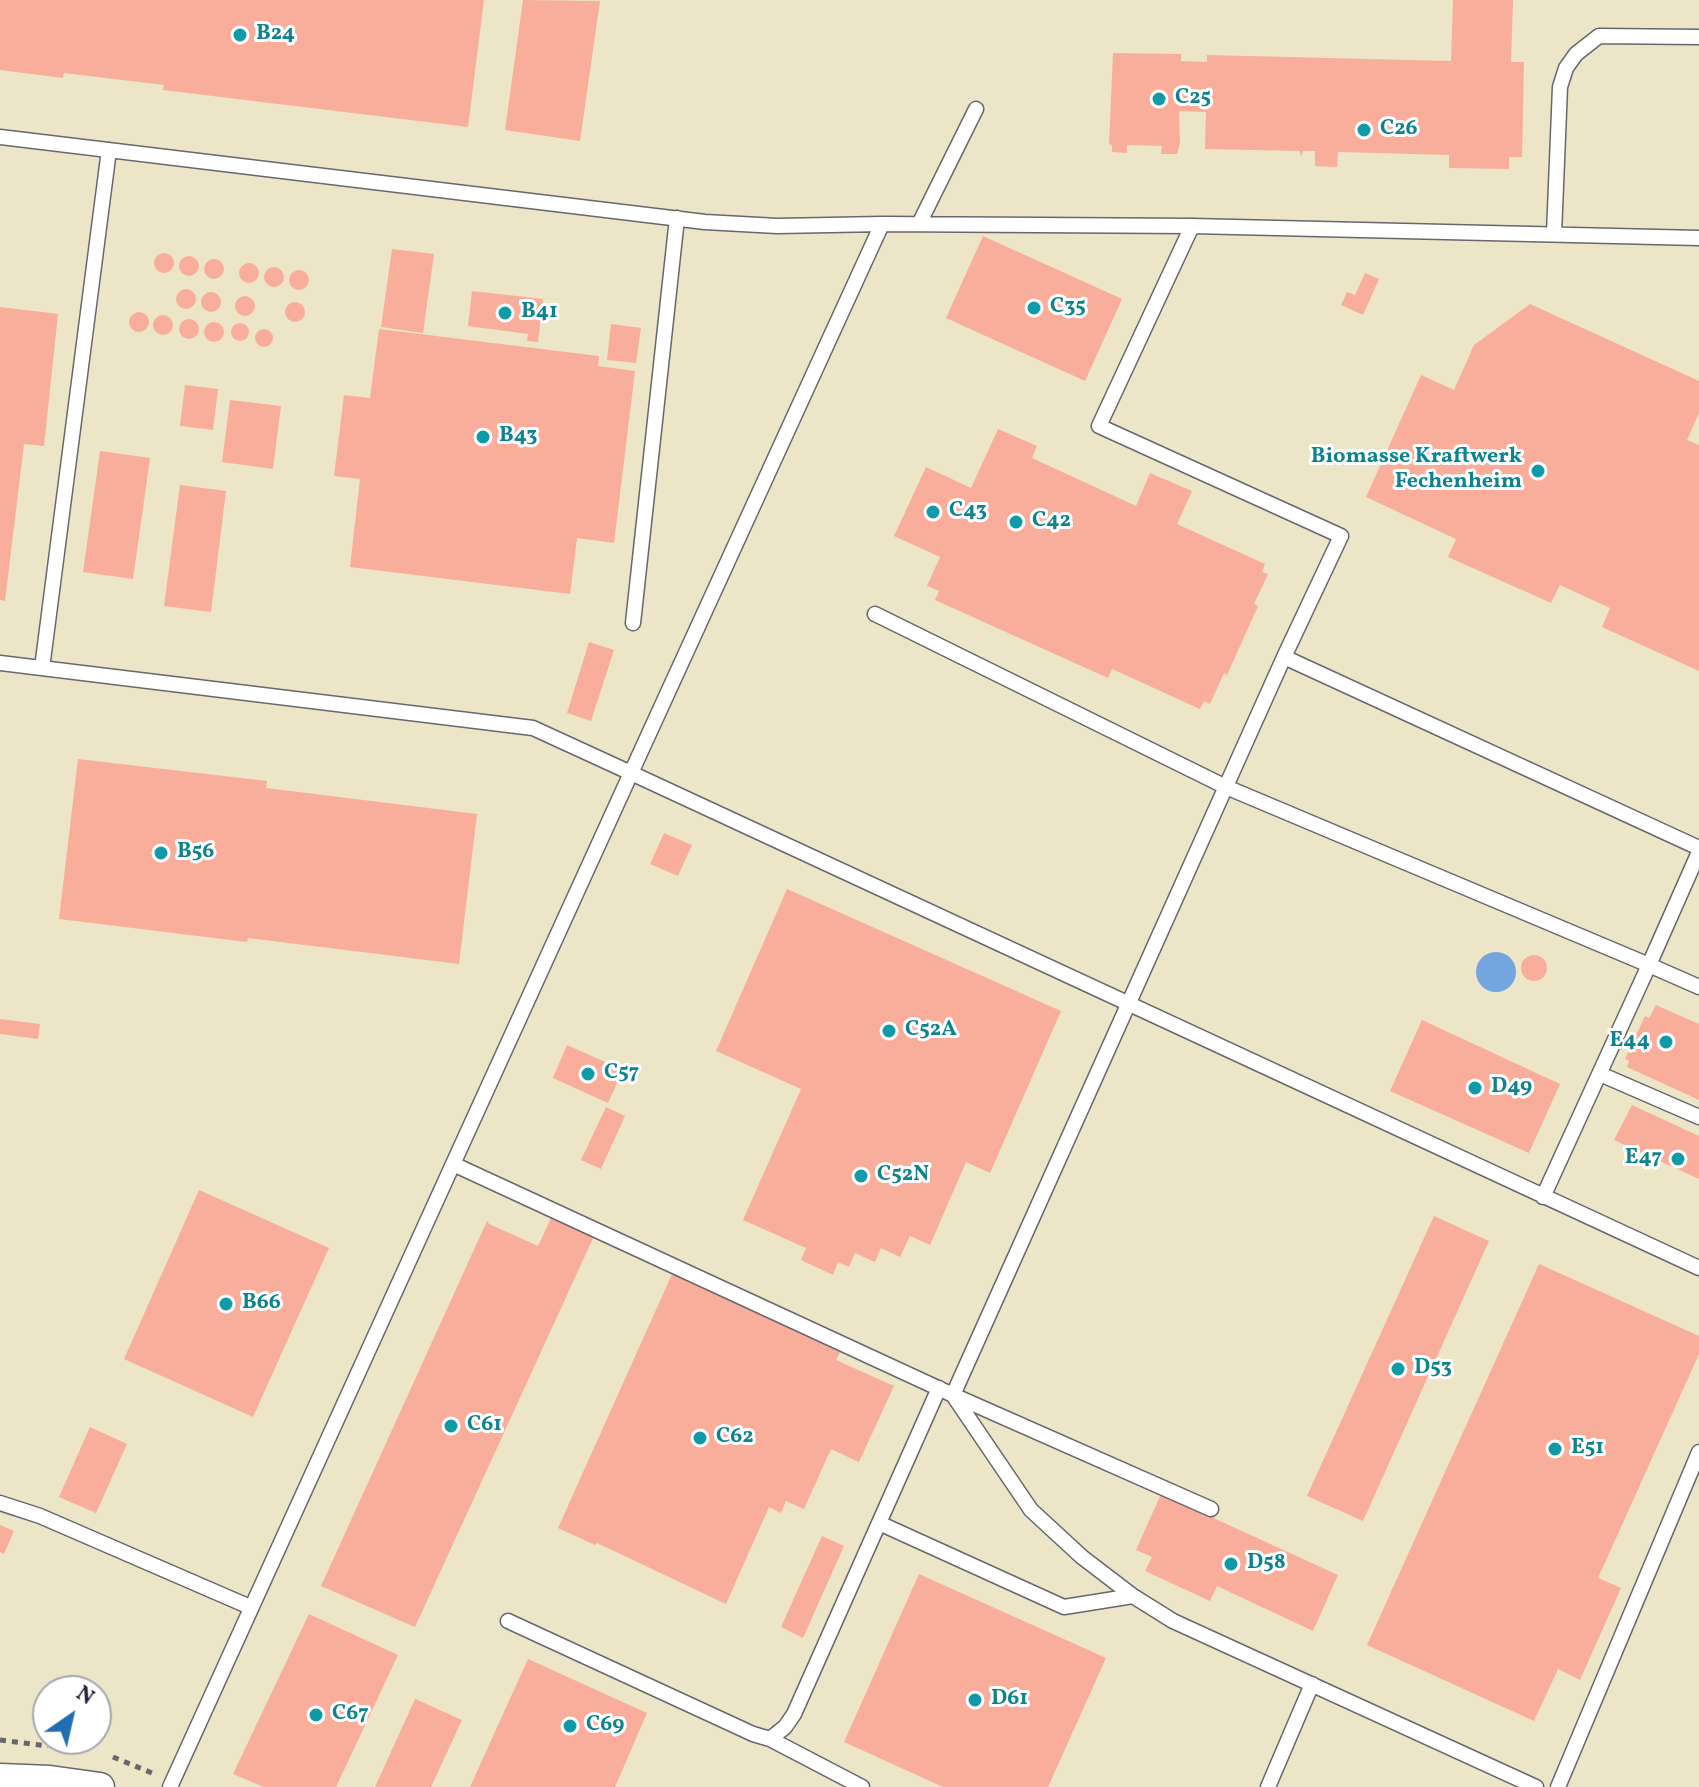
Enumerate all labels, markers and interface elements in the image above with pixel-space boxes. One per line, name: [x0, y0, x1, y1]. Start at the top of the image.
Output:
place label: B24: [256, 22, 295, 48]
marker: B24: [231, 26, 249, 44]
place label: C25: [1175, 86, 1211, 112]
marker: C25: [1150, 90, 1168, 108]
place label: C26: [1380, 117, 1418, 143]
marker: C26: [1355, 121, 1373, 139]
place label: C35: [1050, 295, 1086, 321]
marker: C35: [1025, 299, 1043, 317]
place label: B41: [521, 300, 558, 326]
marker: B41: [496, 304, 514, 322]
place label: B43: [499, 424, 538, 450]
marker: B43: [474, 428, 492, 446]
place label: Biomasse Kraftwerk Fechenheim: [1311, 445, 1522, 496]
marker: Biomasse Kraftwerk Fechenheim: [1529, 462, 1547, 480]
place label: C43: [949, 499, 987, 525]
marker: C43: [924, 503, 942, 521]
place label: C42: [1032, 509, 1071, 535]
marker: C42: [1007, 513, 1025, 531]
place label: B56: [177, 840, 214, 866]
marker: B56: [152, 844, 170, 862]
place label: C52A: [905, 1018, 957, 1044]
marker: C52A: [880, 1022, 898, 1040]
place label: E44: [1610, 1029, 1650, 1055]
marker: E44: [1657, 1033, 1675, 1051]
place label: C57: [604, 1061, 639, 1087]
marker: C57: [579, 1065, 597, 1083]
place label: D49: [1491, 1075, 1532, 1101]
marker: D49: [1466, 1079, 1484, 1097]
place label: E47: [1625, 1146, 1662, 1172]
marker: E47: [1669, 1150, 1687, 1168]
place label: C52N: [877, 1163, 929, 1189]
marker: C52N: [852, 1167, 870, 1185]
place label: B66: [242, 1291, 281, 1317]
marker: B66: [217, 1295, 235, 1313]
place label: D53: [1414, 1356, 1452, 1382]
marker: D53: [1389, 1360, 1407, 1378]
place label: C61: [467, 1413, 502, 1439]
marker: C61: [442, 1417, 460, 1435]
place label: C62: [716, 1425, 754, 1451]
marker: C62: [691, 1429, 709, 1447]
place label: E51: [1571, 1436, 1604, 1462]
marker: E51: [1546, 1440, 1564, 1458]
place label: D58: [1247, 1551, 1286, 1577]
marker: D58: [1222, 1555, 1240, 1573]
north arrow: [32, 1675, 112, 1755]
text: N: [69, 1679, 100, 1714]
place label: D61: [991, 1687, 1028, 1713]
marker: D61: [966, 1691, 984, 1709]
place label: C67: [332, 1702, 369, 1728]
marker: C67: [307, 1706, 325, 1724]
place label: C69: [586, 1713, 624, 1739]
marker: C69: [561, 1717, 579, 1735]

